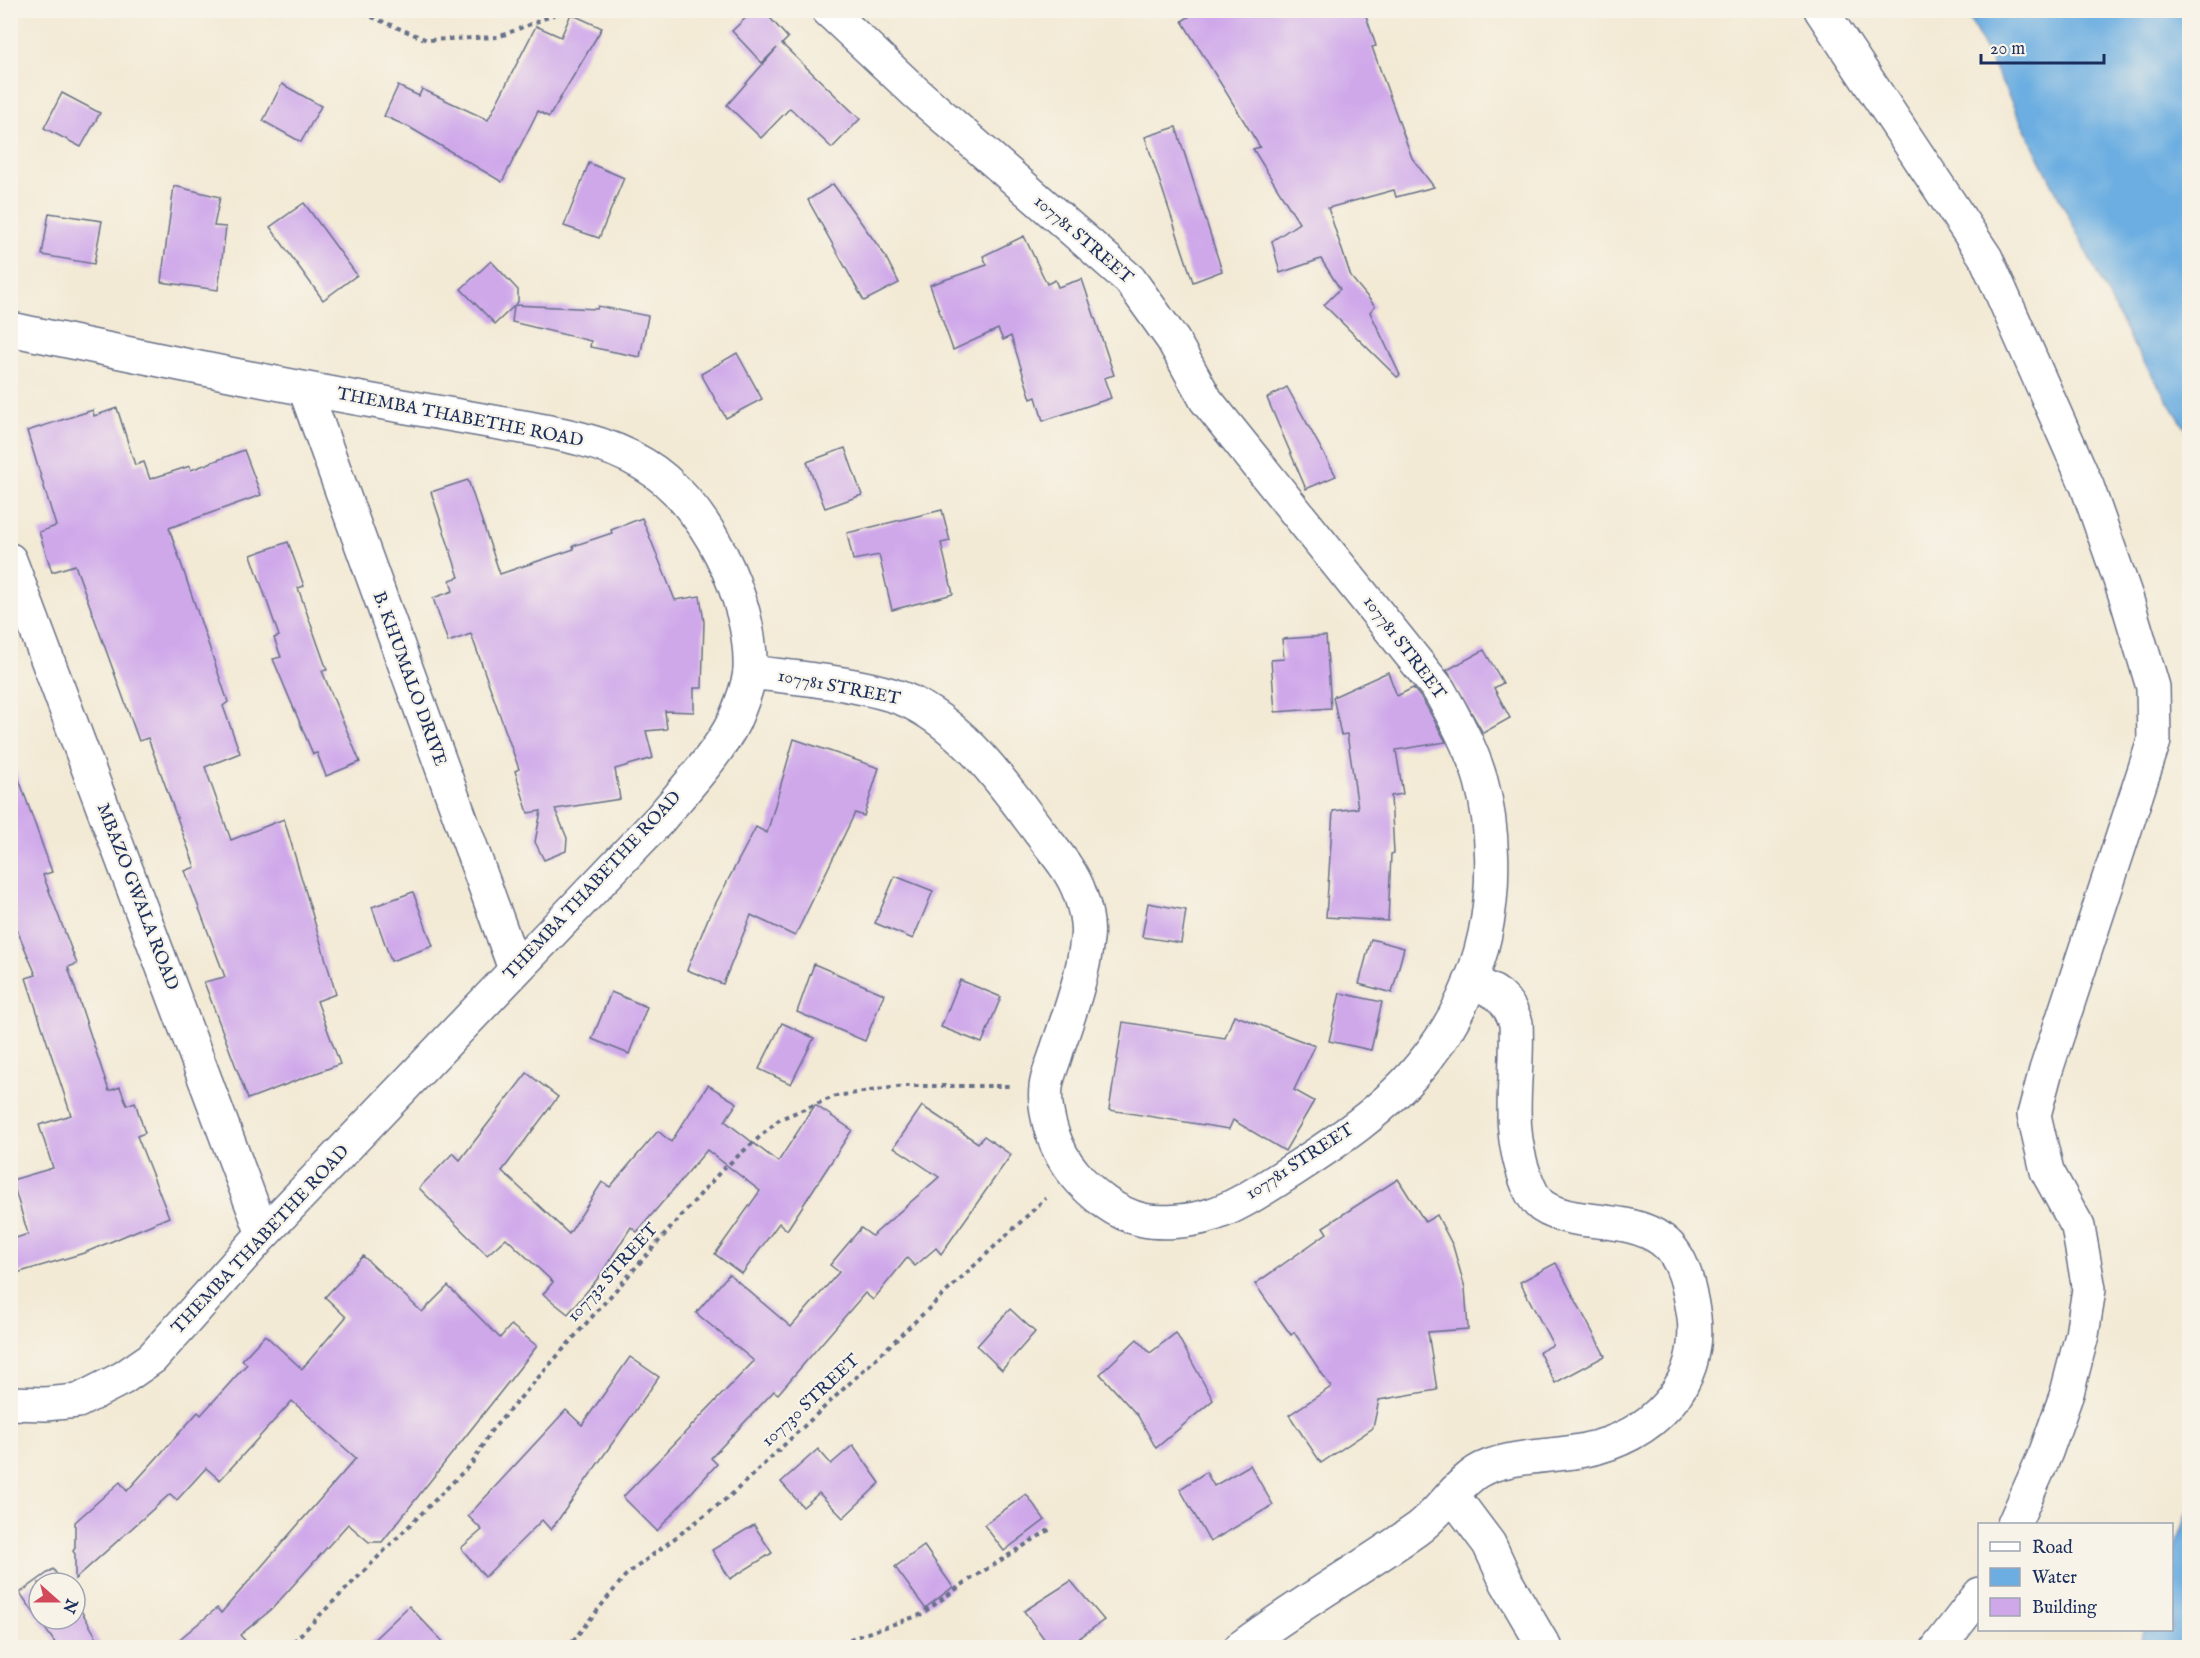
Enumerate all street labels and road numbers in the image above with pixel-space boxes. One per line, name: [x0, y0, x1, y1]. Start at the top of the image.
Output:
street label: 107781 STREET: [1029, 191, 1137, 289]
street label: THEMBA THABETHE ROAD: [335, 383, 585, 453]
street label: B. KHUMALO DRIVE: [367, 589, 451, 769]
street label: 107781 STREET: [1358, 592, 1450, 704]
street label: 107781 STREET: [776, 665, 902, 711]
street label: THEMBA THABETHE ROAD: [499, 787, 687, 985]
street label: MBAZO GWALA ROAD: [91, 800, 183, 994]
street label: 107781 STREET: [1242, 1119, 1358, 1205]
street label: THEMBA THABETHE ROAD: [167, 1141, 355, 1339]
street label: 107732 STREET: [563, 1219, 663, 1327]
street label: 107730 STREET: [757, 1350, 865, 1452]

